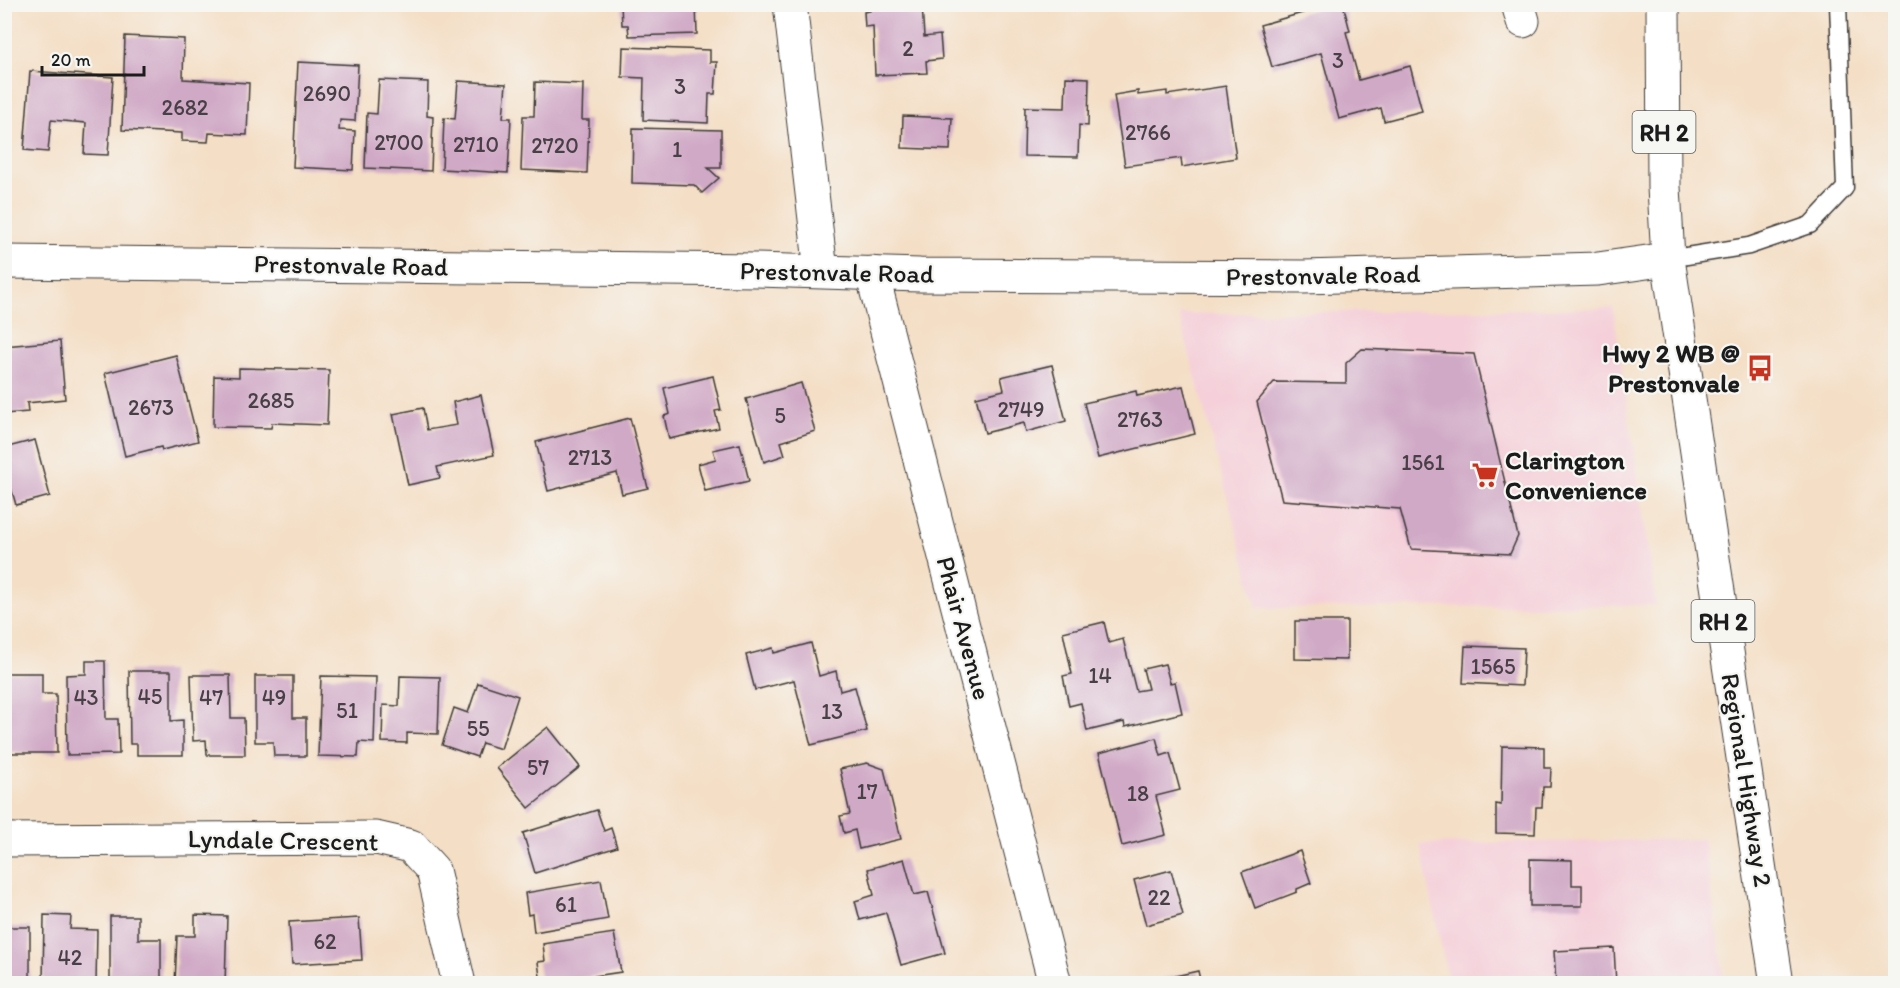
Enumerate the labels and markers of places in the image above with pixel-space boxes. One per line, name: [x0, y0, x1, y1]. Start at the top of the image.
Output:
place label: Hwy 2 WB @ Prestonvale: [1602, 337, 1740, 399]
bus stop icon: Hwy 2 WB @ Prestonvale: [1745, 353, 1775, 383]
place label: Clarington Convenience: [1505, 444, 1647, 506]
supermarket icon: Clarington Convenience: [1470, 460, 1500, 490]

